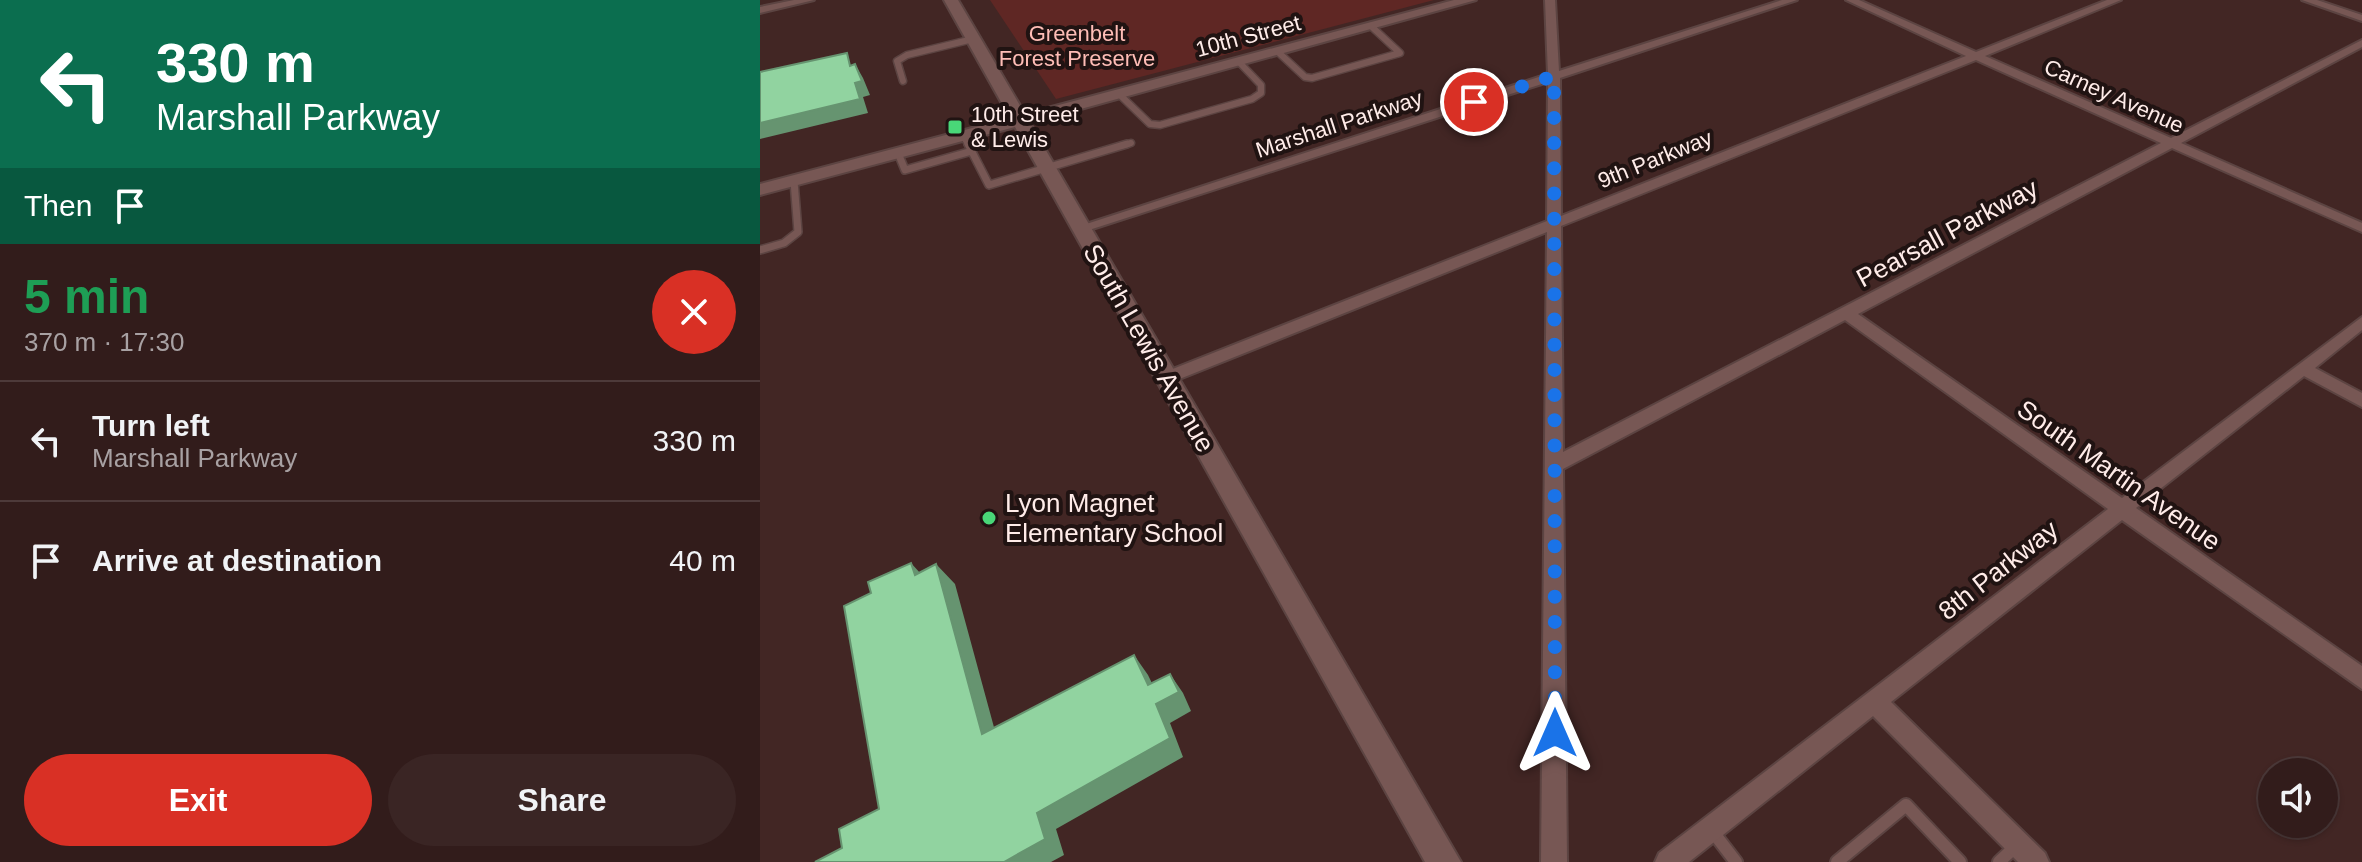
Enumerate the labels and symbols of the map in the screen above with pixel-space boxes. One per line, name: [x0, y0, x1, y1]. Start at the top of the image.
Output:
street label: 10th Street: [1193, 10, 1303, 62]
park label: Greenbelt Forest Preserve: [999, 21, 1155, 71]
street label: Carney Avenue: [2040, 54, 2188, 138]
pin: [1440, 68, 1508, 136]
street label: Marshall Parkway: [1253, 85, 1425, 163]
place label: 10th Street & Lewis: [971, 102, 1079, 152]
marker: 10th Street & Lewis: [946, 118, 964, 136]
street label: 9th Parkway: [1594, 125, 1716, 193]
street label: Pearsall Parkway: [1851, 173, 2043, 293]
street label: South Lewis Avenue: [1077, 239, 1221, 457]
street label: South Martin Avenue: [2012, 394, 2226, 556]
place label: Lyon Magnet Elementary School: [1005, 488, 1223, 548]
marker: Lyon Magnet Elementary School: [980, 509, 998, 527]
street label: 8th Parkway: [1932, 514, 2064, 626]
position arrow: [1513, 691, 1597, 775]

